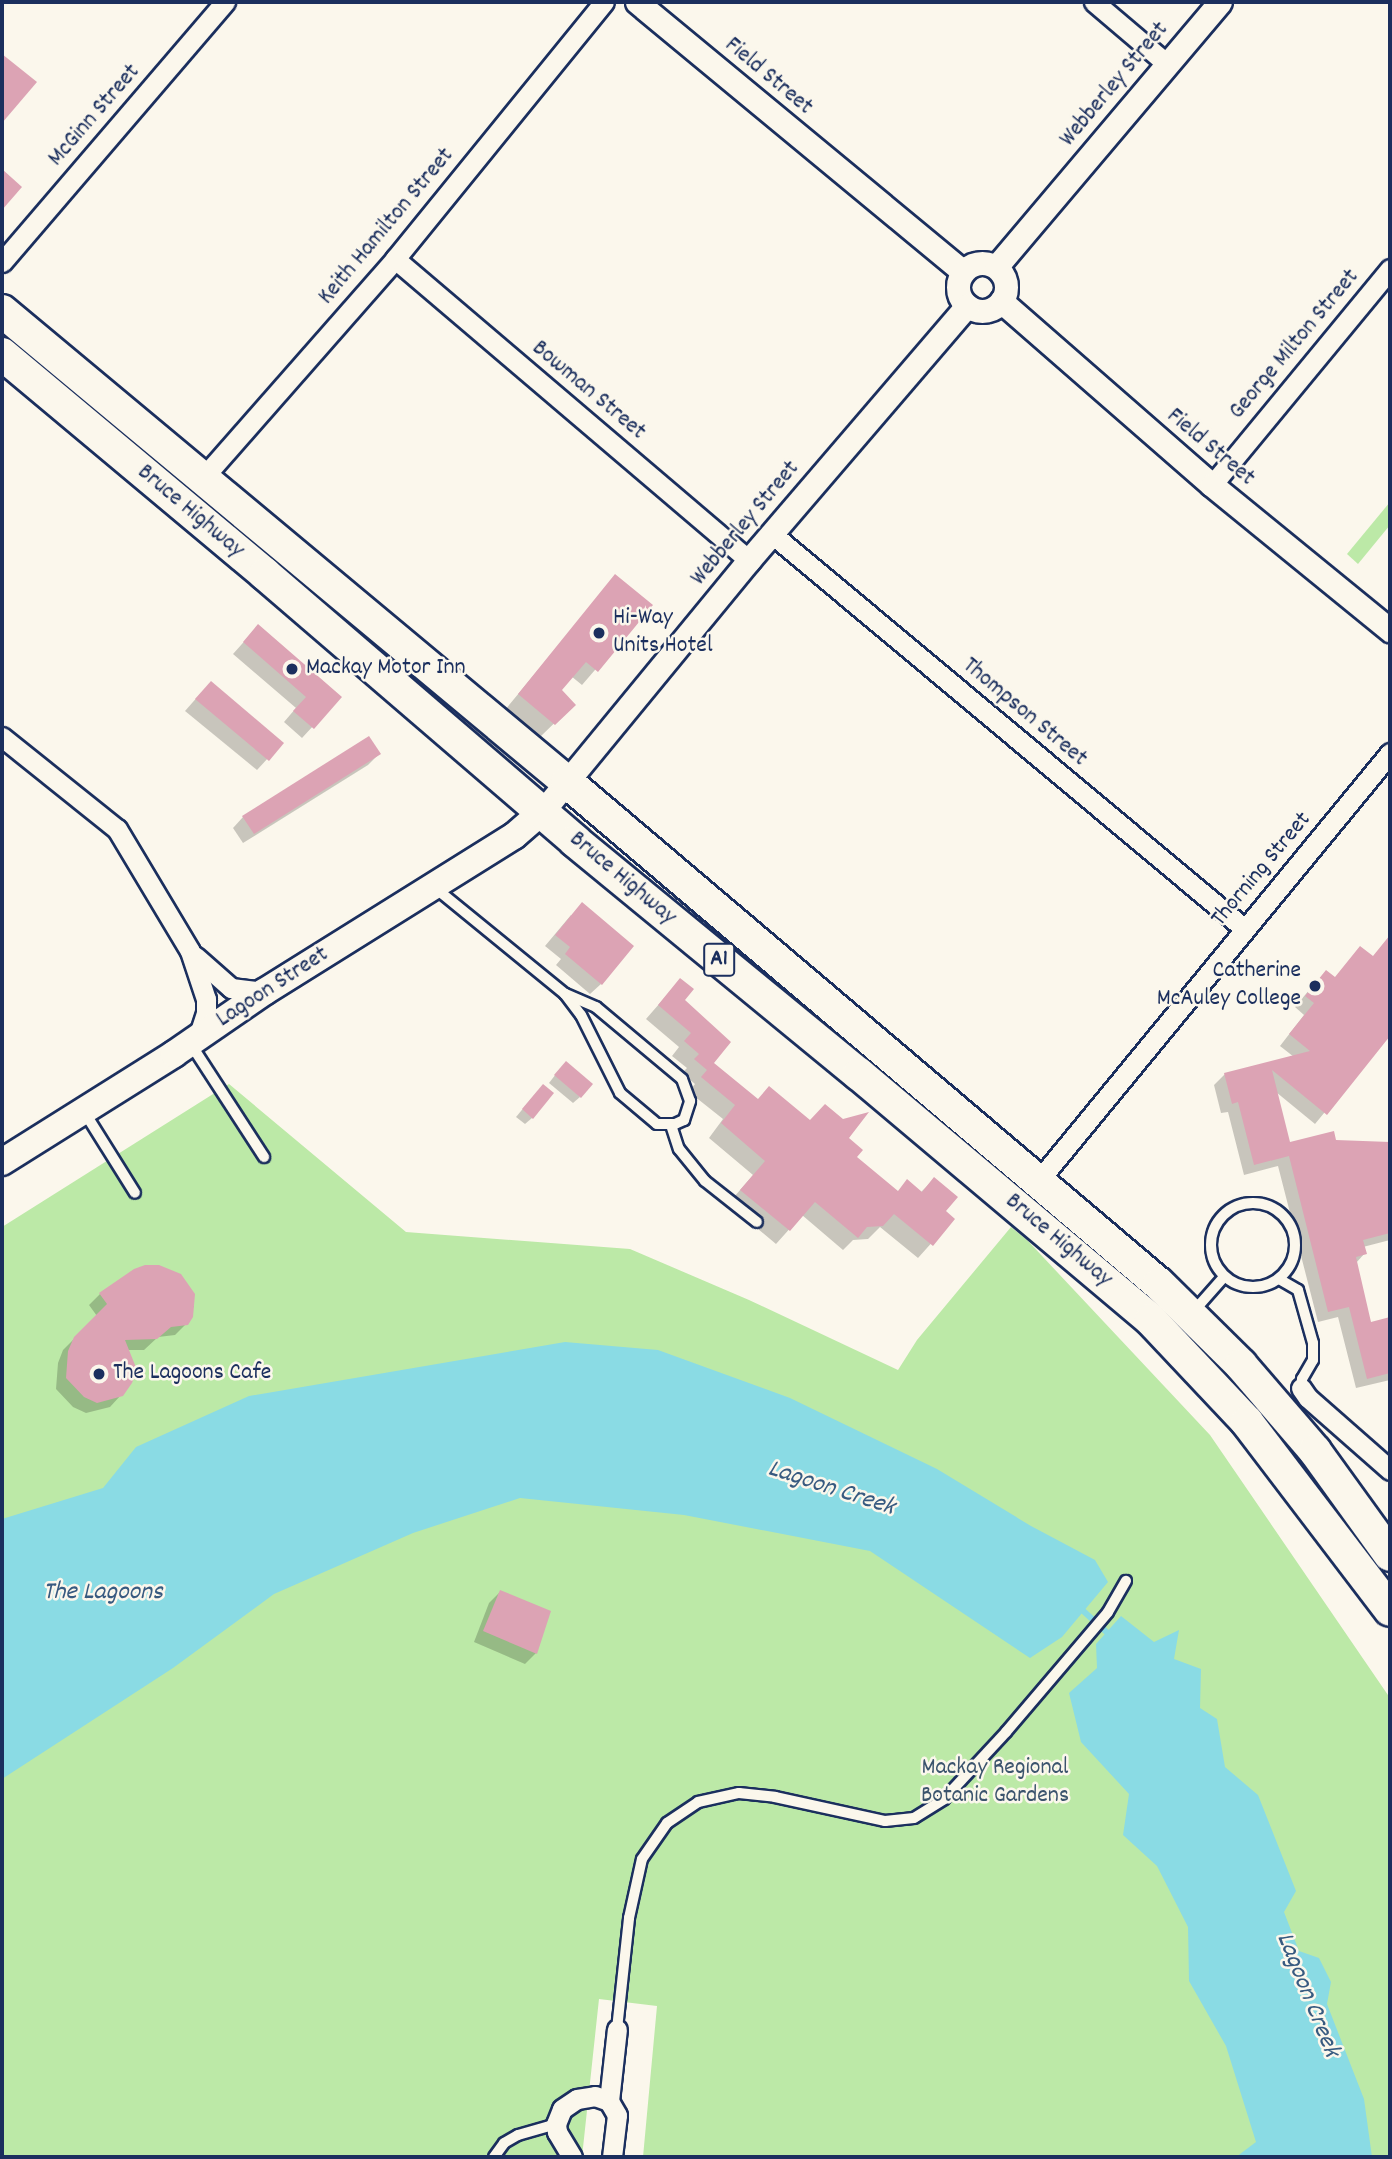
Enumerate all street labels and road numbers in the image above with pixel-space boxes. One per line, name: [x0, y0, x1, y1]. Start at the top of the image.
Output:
street label: Webberley Street: [1054, 17, 1176, 153]
street label: Field Street: [718, 32, 818, 122]
street label: McGinn Street: [43, 59, 147, 173]
street label: Keith Hamilton Street: [313, 143, 461, 311]
street label: George Milton Street: [1224, 264, 1366, 426]
street label: Bowman Street: [525, 335, 651, 447]
street label: Field Street: [1160, 403, 1260, 493]
street label: Webberley Street: [685, 456, 807, 592]
street label: Bruce Highway: [131, 459, 249, 565]
street label: Thompson Street: [956, 652, 1092, 774]
street label: Thorning Street: [1206, 807, 1318, 933]
street label: Bruce Highway: [563, 826, 681, 932]
road number: A1: [702, 940, 736, 979]
street label: Lagoon Street: [212, 941, 334, 1035]
street label: Bruce Highway: [999, 1188, 1117, 1294]

